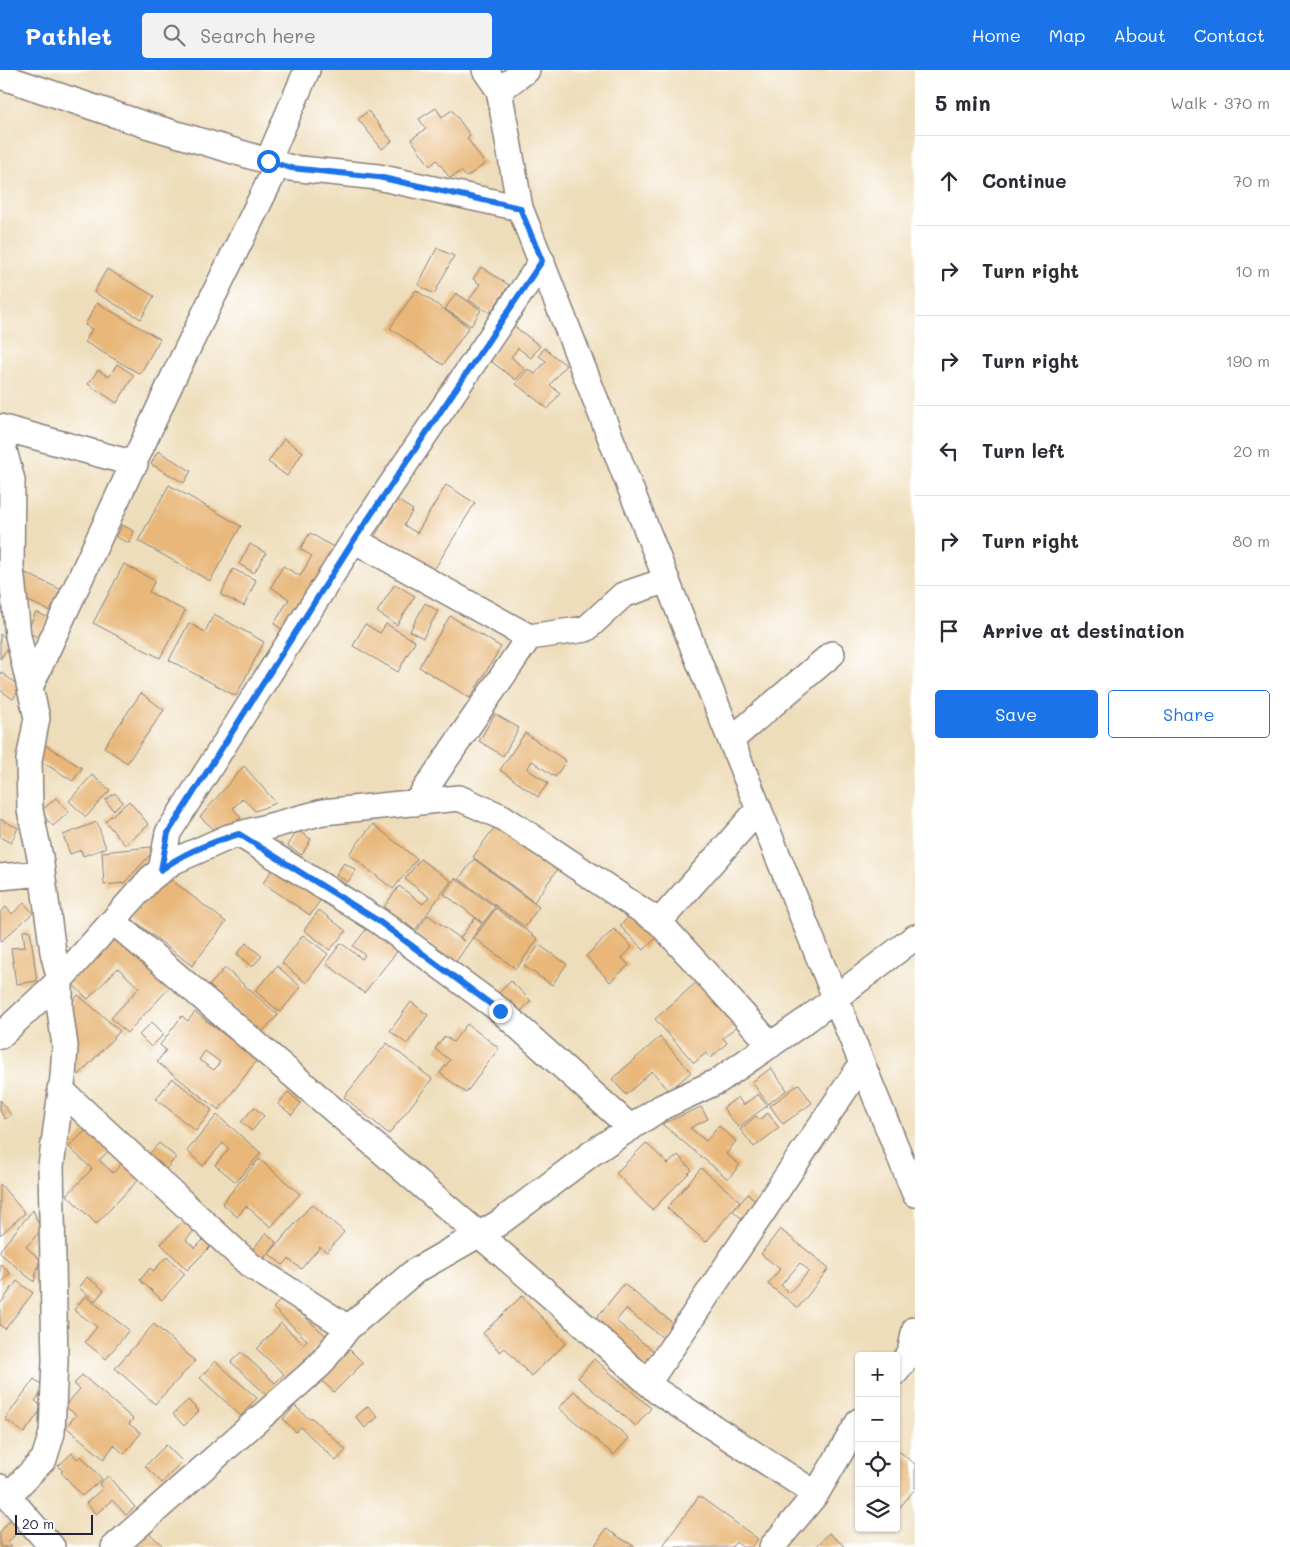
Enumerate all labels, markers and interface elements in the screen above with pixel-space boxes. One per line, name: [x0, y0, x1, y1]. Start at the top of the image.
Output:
search box: [142, 13, 492, 58]
text: Pathlet: [25, 20, 112, 51]
icon: search: [160, 21, 188, 49]
text: Search here: [200, 23, 316, 48]
text: Home: [972, 23, 1021, 47]
text: Map: [1049, 23, 1085, 47]
text: About: [1113, 23, 1166, 47]
text: Contact: [1194, 23, 1265, 47]
text: 5 min: [935, 89, 991, 116]
text: Walk · 370 m: [1170, 92, 1270, 113]
route start: [257, 150, 280, 173]
icon: ahead: [935, 167, 963, 195]
text: Continue: [982, 168, 1067, 193]
text: 70 m: [1233, 170, 1270, 191]
icon: right: [935, 257, 963, 285]
text: Turn right: [982, 258, 1079, 283]
text: 10 m: [1235, 260, 1270, 281]
icon: right: [935, 347, 963, 375]
text: Turn right: [982, 348, 1079, 373]
text: 190 m: [1226, 350, 1270, 371]
icon: left: [935, 437, 963, 465]
text: Turn left: [982, 438, 1065, 463]
text: 20 m: [1233, 440, 1270, 461]
icon: right: [935, 527, 963, 555]
text: Turn right: [982, 528, 1079, 553]
text: 80 m: [1233, 530, 1270, 551]
icon: arrive: [935, 617, 963, 645]
text: Arrive at destination: [982, 618, 1185, 643]
button: Save: [935, 690, 1098, 738]
button: Share: [1108, 690, 1270, 738]
route end: [489, 1000, 512, 1023]
map controls: [855, 1352, 900, 1532]
button: +: [855, 1352, 900, 1397]
button: −: [855, 1397, 900, 1442]
button: locate: [855, 1442, 900, 1487]
button: layers: [855, 1487, 900, 1532]
scale bar: [15, 1512, 92, 1535]
text: 20 m: [22, 1514, 54, 1533]

